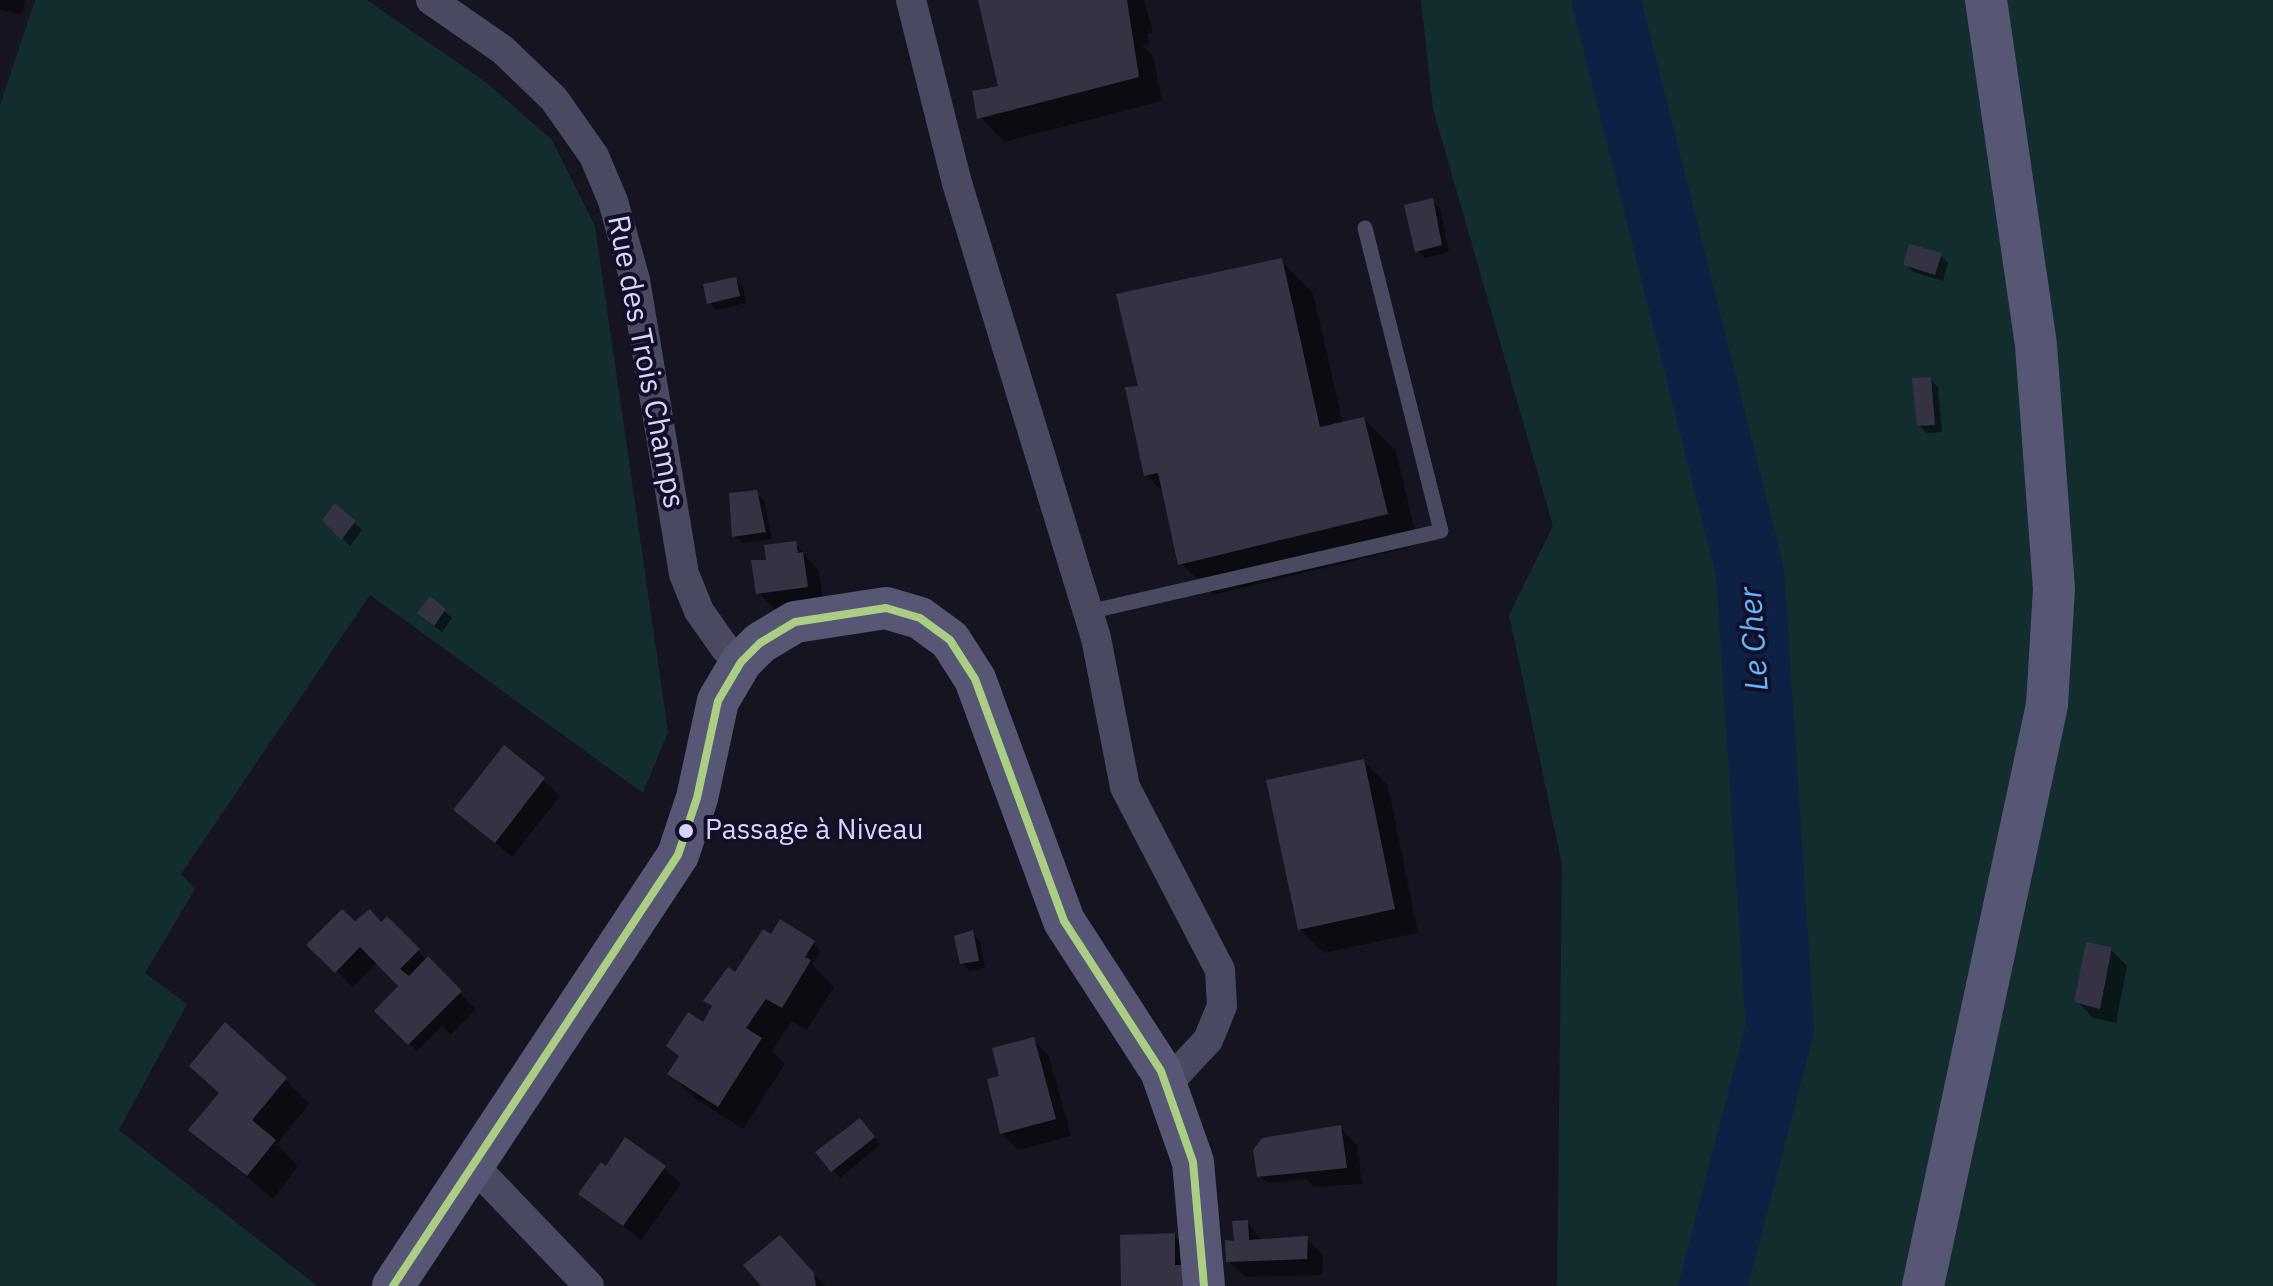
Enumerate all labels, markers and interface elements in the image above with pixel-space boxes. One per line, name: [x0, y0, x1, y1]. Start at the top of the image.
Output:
street label: Rue des Trois Champs: [599, 212, 691, 512]
water label: Le Cher: [1732, 586, 1778, 692]
place label: Passage à Niveau: [705, 814, 923, 848]
marker: Passage à Niveau: [676, 821, 696, 841]

